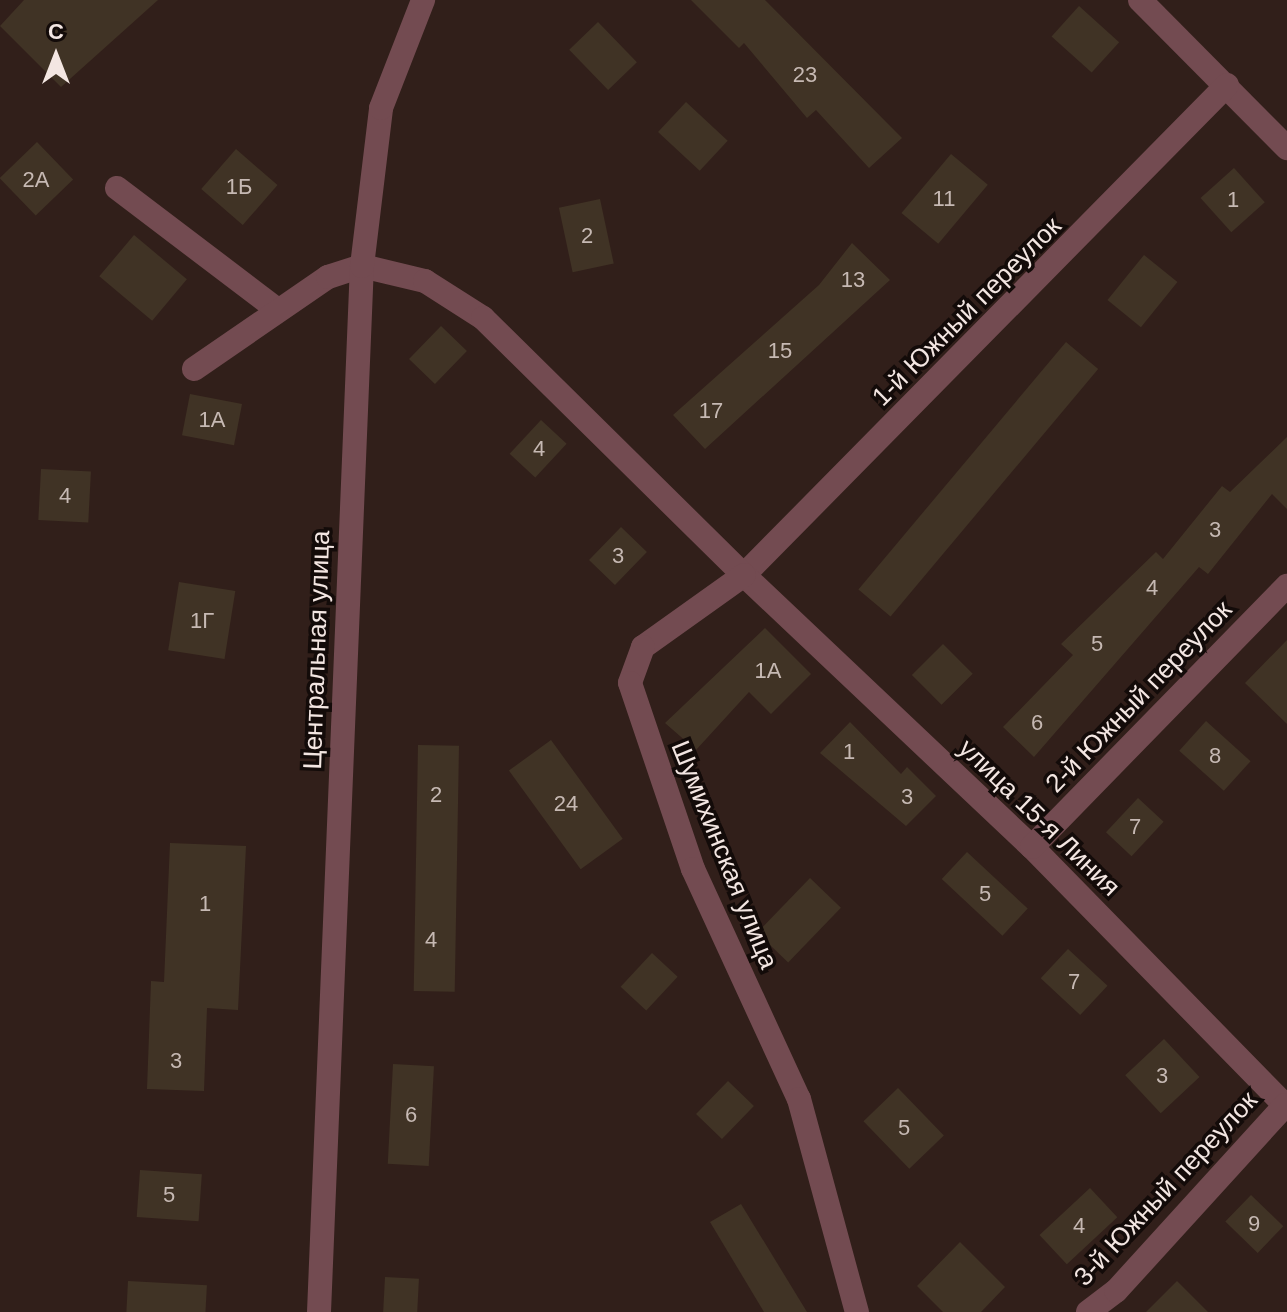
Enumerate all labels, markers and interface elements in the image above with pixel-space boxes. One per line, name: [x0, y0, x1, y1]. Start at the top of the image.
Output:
north arrow: [16, 16, 96, 96]
text: С: [48, 19, 64, 44]
house number: 23: [793, 62, 817, 88]
house number: 2А: [23, 167, 49, 193]
house number: 1Б: [226, 174, 252, 200]
house number: 11: [933, 186, 955, 212]
house number: 1: [1227, 187, 1239, 213]
street label: 1-й Южный переулок: [866, 211, 1068, 413]
house number: 2: [581, 223, 593, 249]
house number: 13: [841, 267, 865, 293]
house number: 15: [768, 338, 792, 364]
house number: 17: [699, 398, 723, 424]
house number: 1А: [199, 407, 225, 433]
house number: 4: [533, 436, 545, 462]
house number: 4: [59, 483, 71, 509]
house number: 3: [1209, 517, 1221, 543]
street label: Центральная улица: [297, 530, 337, 770]
house number: 3: [612, 543, 624, 569]
house number: 4: [1146, 575, 1158, 601]
street label: 2-й Южный переулок: [1039, 595, 1239, 799]
house number: 1Г: [190, 608, 214, 634]
house number: 5: [1091, 631, 1103, 657]
house number: 1А: [755, 658, 781, 684]
house number: 6: [1031, 710, 1043, 736]
street label: улица 15-я Линия: [952, 733, 1126, 903]
street label: Шумихинская улица: [664, 737, 784, 973]
house number: 1: [843, 739, 855, 765]
house number: 8: [1209, 743, 1221, 769]
house number: 2: [430, 782, 442, 808]
house number: 3: [901, 784, 913, 810]
house number: 24: [554, 791, 578, 817]
house number: 7: [1129, 814, 1141, 840]
house number: 5: [979, 881, 991, 907]
house number: 1: [199, 891, 211, 917]
house number: 4: [425, 927, 437, 953]
house number: 7: [1068, 969, 1080, 995]
house number: 3: [170, 1048, 182, 1074]
house number: 3: [1156, 1063, 1168, 1089]
street label: 3-й Южный переулок: [1068, 1085, 1264, 1293]
house number: 6: [405, 1102, 417, 1128]
house number: 5: [898, 1115, 910, 1141]
house number: 5: [163, 1182, 175, 1208]
house number: 9: [1248, 1211, 1260, 1237]
house number: 4: [1073, 1213, 1085, 1239]

